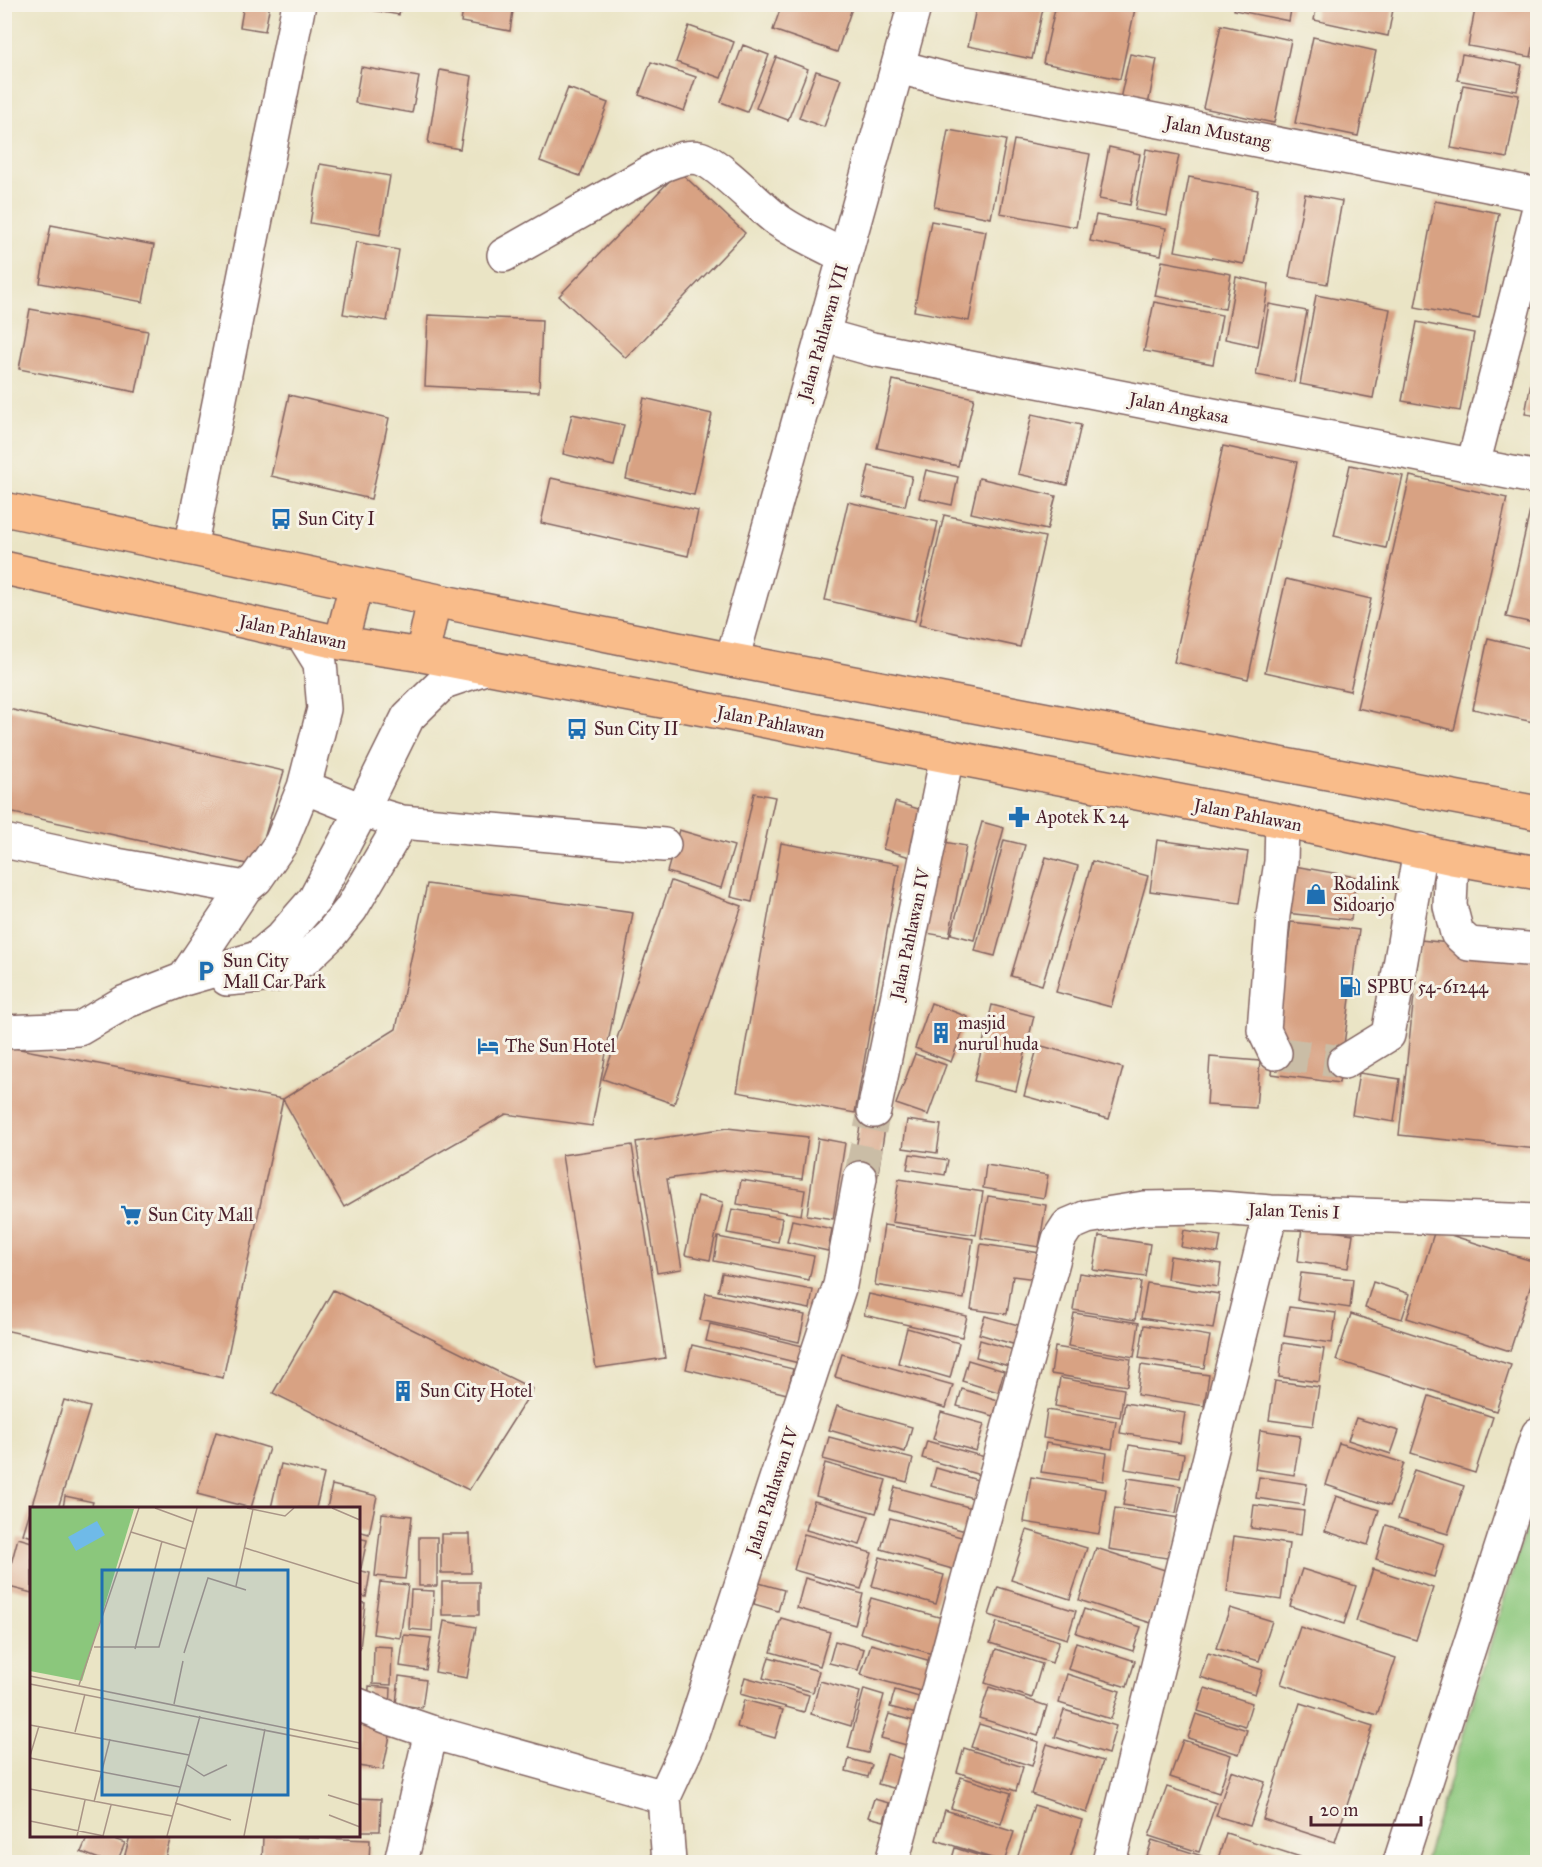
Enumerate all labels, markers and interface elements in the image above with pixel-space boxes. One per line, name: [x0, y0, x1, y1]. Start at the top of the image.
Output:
street label: Jalan Mustang: [1161, 111, 1273, 154]
street label: Jalan Pahlawan VII: [792, 261, 854, 405]
street label: Jalan Angkasa: [1125, 387, 1231, 429]
bus stop icon: Sun City I: [269, 507, 293, 531]
place label: Sun City I: [298, 508, 375, 530]
street label: Jalan Pahlawan: [235, 609, 349, 655]
street label: Jalan Pahlawan: [713, 700, 827, 744]
bus stop icon: Sun City II: [565, 717, 589, 741]
place label: Sun City II: [594, 718, 679, 740]
street label: Jalan Pahlawan: [1190, 793, 1304, 837]
pharmacy icon: Apotek K 24: [1007, 805, 1031, 829]
place label: Apotek K 24: [1035, 806, 1129, 828]
street label: Jalan Pahlawan IV: [885, 865, 936, 1004]
place label: Rodalink Sidoarjo: [1333, 873, 1400, 916]
shop icon: Rodalink Sidoarjo: [1304, 882, 1328, 906]
place label: Sun City Mall Car Park: [223, 950, 326, 993]
parking icon: Sun City Mall Car Park: [194, 959, 218, 983]
fuel station icon: SPBU 54-61244: [1338, 975, 1362, 999]
place label: SPBU 54-61244: [1367, 976, 1489, 998]
place label: masjid nurul huda: [958, 1012, 1039, 1055]
building icon: masjid nurul huda: [929, 1021, 953, 1045]
hotel icon: The Sun Hotel: [476, 1034, 500, 1058]
place label: The Sun Hotel: [505, 1035, 616, 1057]
street label: Jalan Tenis I: [1246, 1198, 1341, 1225]
supermarket icon: Sun City Mall: [119, 1203, 143, 1227]
place label: Sun City Mall: [148, 1204, 253, 1226]
building icon: Sun City Hotel: [391, 1379, 415, 1403]
place label: Sun City Hotel: [420, 1380, 533, 1402]
street label: Jalan Pahlawan IV: [740, 1423, 805, 1560]
inset map: [30, 1507, 360, 1837]
scale bar: [1311, 1789, 1420, 1827]
text: 20 m: [1320, 1799, 1358, 1821]

